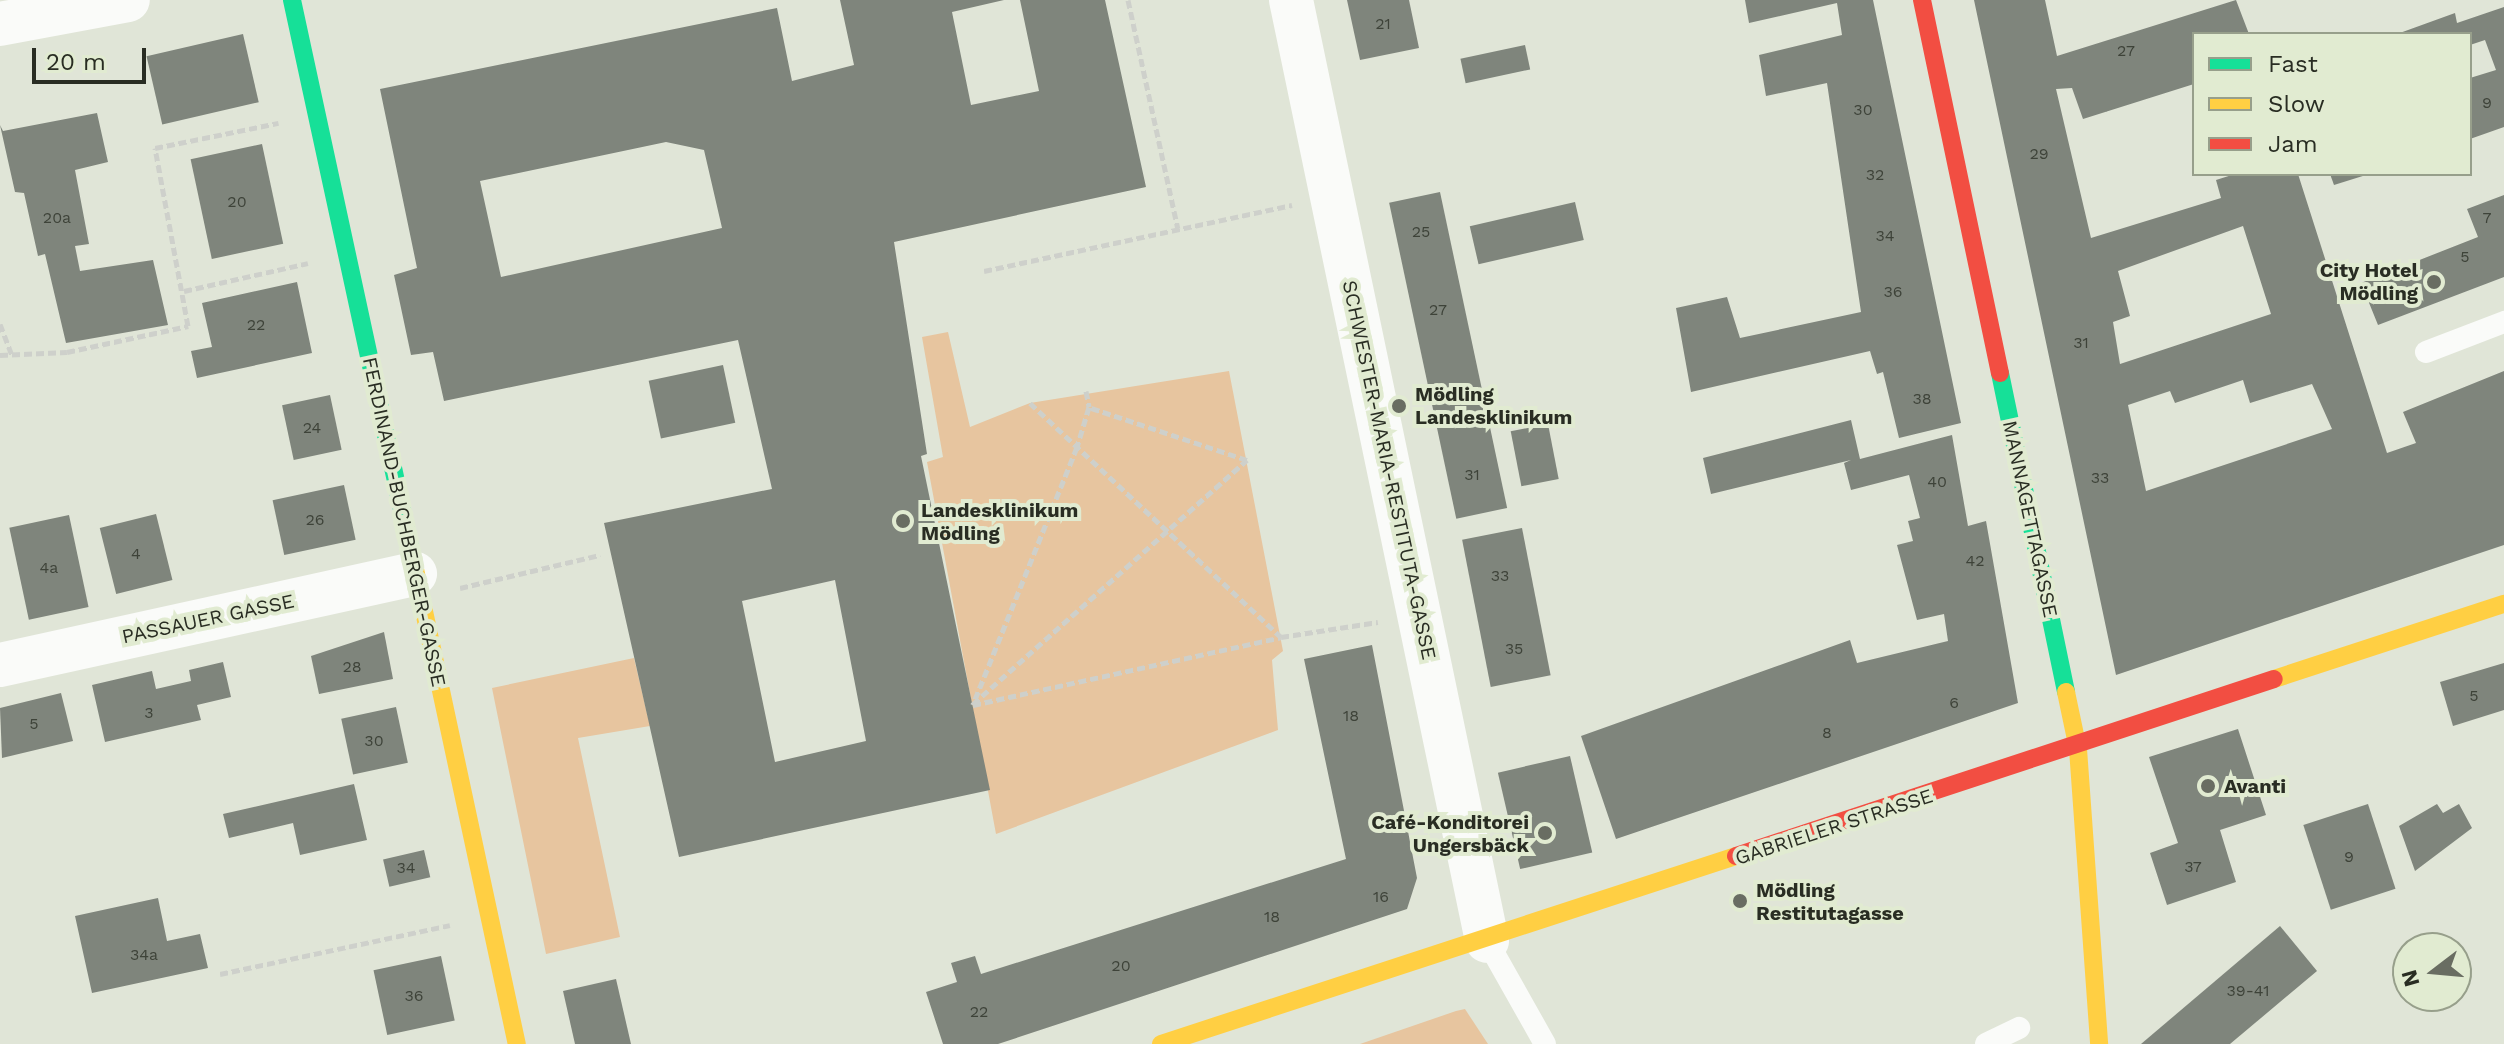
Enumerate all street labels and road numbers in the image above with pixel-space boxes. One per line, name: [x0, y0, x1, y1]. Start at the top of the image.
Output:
street label: SCHWESTER-MARIA-RESTITUTA-GASSE: [1337, 278, 1441, 662]
street label: FERDINAND-BUCHBERGER-GASSE: [357, 355, 451, 689]
street label: MANNAGETTAGASSE: [1997, 418, 2063, 620]
street label: PASSAUER GASSE: [120, 589, 296, 649]
street label: GABRIELER STRASSE: [1732, 784, 1936, 870]

